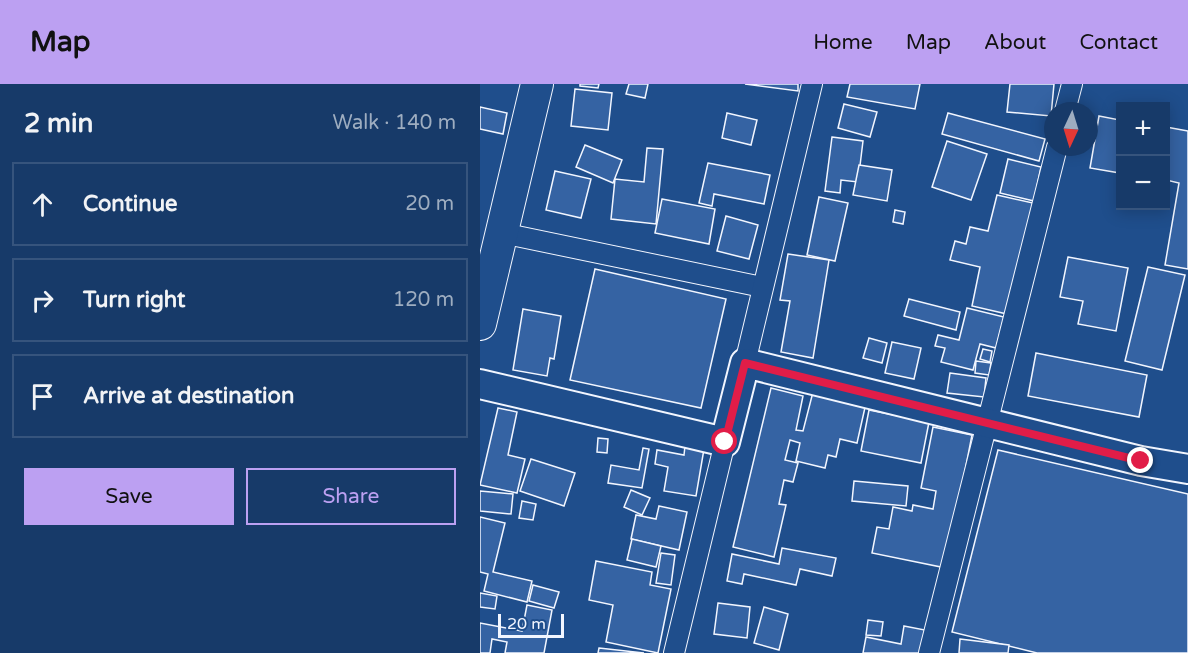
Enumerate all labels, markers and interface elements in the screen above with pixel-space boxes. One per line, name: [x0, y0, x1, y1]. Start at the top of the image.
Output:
text: Map: [30, 25, 90, 59]
text: Home: [813, 30, 873, 55]
text: Map: [906, 30, 951, 55]
text: About: [984, 30, 1046, 55]
text: Contact: [1079, 30, 1158, 55]
north arrow: [1044, 102, 1098, 156]
map controls: [1116, 102, 1170, 210]
button: +: [1116, 102, 1170, 156]
text: 2 min: [24, 108, 93, 139]
text: Walk · 140 m: [333, 111, 456, 135]
button: −: [1116, 156, 1170, 210]
icon: ahead: [26, 188, 59, 221]
text: Continue: [83, 191, 178, 217]
text: 20 m: [405, 192, 454, 216]
icon: right: [26, 284, 59, 317]
text: Turn right: [83, 287, 185, 313]
text: 120 m: [393, 288, 454, 312]
icon: arrive: [26, 380, 59, 413]
text: Arrive at destination: [83, 383, 294, 409]
route start: [711, 428, 737, 454]
route end: [1127, 447, 1153, 473]
button: Save: [24, 468, 234, 525]
button: Share: [246, 468, 456, 525]
scale bar: [498, 611, 564, 638]
text: 20 m: [507, 614, 546, 634]

